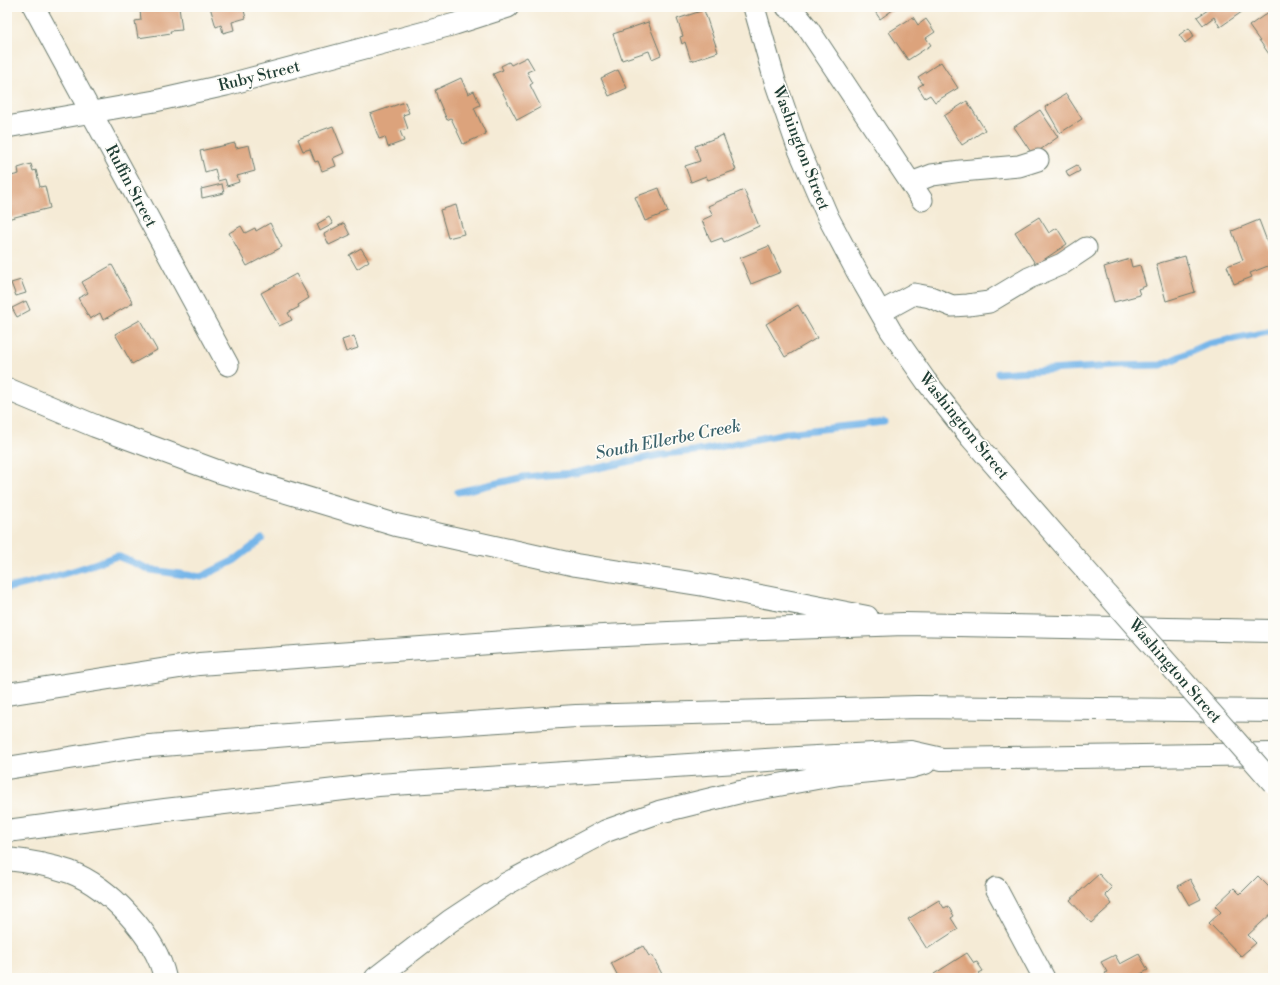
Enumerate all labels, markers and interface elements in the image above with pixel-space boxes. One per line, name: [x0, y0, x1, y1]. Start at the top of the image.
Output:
street label: Ruby Street: [216, 56, 302, 96]
street label: Washington Street: [768, 82, 834, 214]
street label: Ruffin Street: [101, 141, 161, 231]
street label: Washington Street: [914, 368, 1014, 484]
water label: South Ellerbe Creek: [593, 415, 743, 465]
street label: Washington Street: [1124, 614, 1226, 728]

